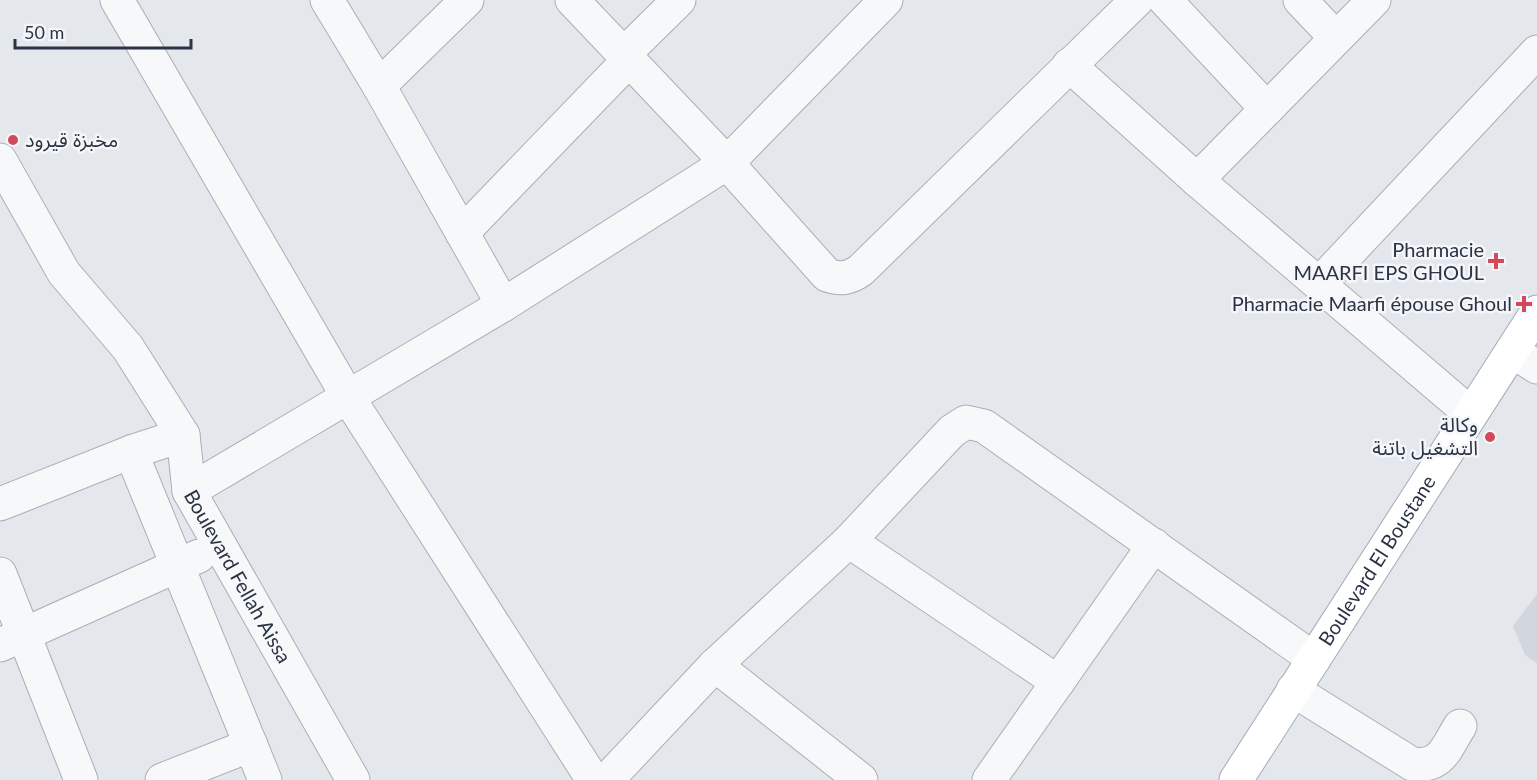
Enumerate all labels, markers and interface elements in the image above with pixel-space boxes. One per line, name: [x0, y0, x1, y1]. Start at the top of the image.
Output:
scale bar: [15, 12, 190, 50]
text: 50 m: [24, 21, 64, 43]
place label: مخبزة قيرود: [25, 127, 118, 152]
marker: مخبزة قيرود: [6, 133, 20, 147]
place label: Pharmacie MAARFI EPS GHOUL: [1293, 237, 1484, 284]
marker: Pharmacie MAARFI EPS GHOUL: [1489, 254, 1503, 268]
place label: Pharmacie Maarfi épouse Ghoul: [1232, 291, 1512, 315]
marker: Pharmacie Maarfi épouse Ghoul: [1517, 297, 1531, 311]
place label: وكالة التشغيل باتنة: [1372, 412, 1478, 460]
marker: وكالة التشغيل باتنة: [1483, 430, 1497, 444]
street label: Boulevard El Boustane: [1313, 470, 1440, 650]
street label: Boulevard Fellah Aissa: [180, 485, 297, 667]

